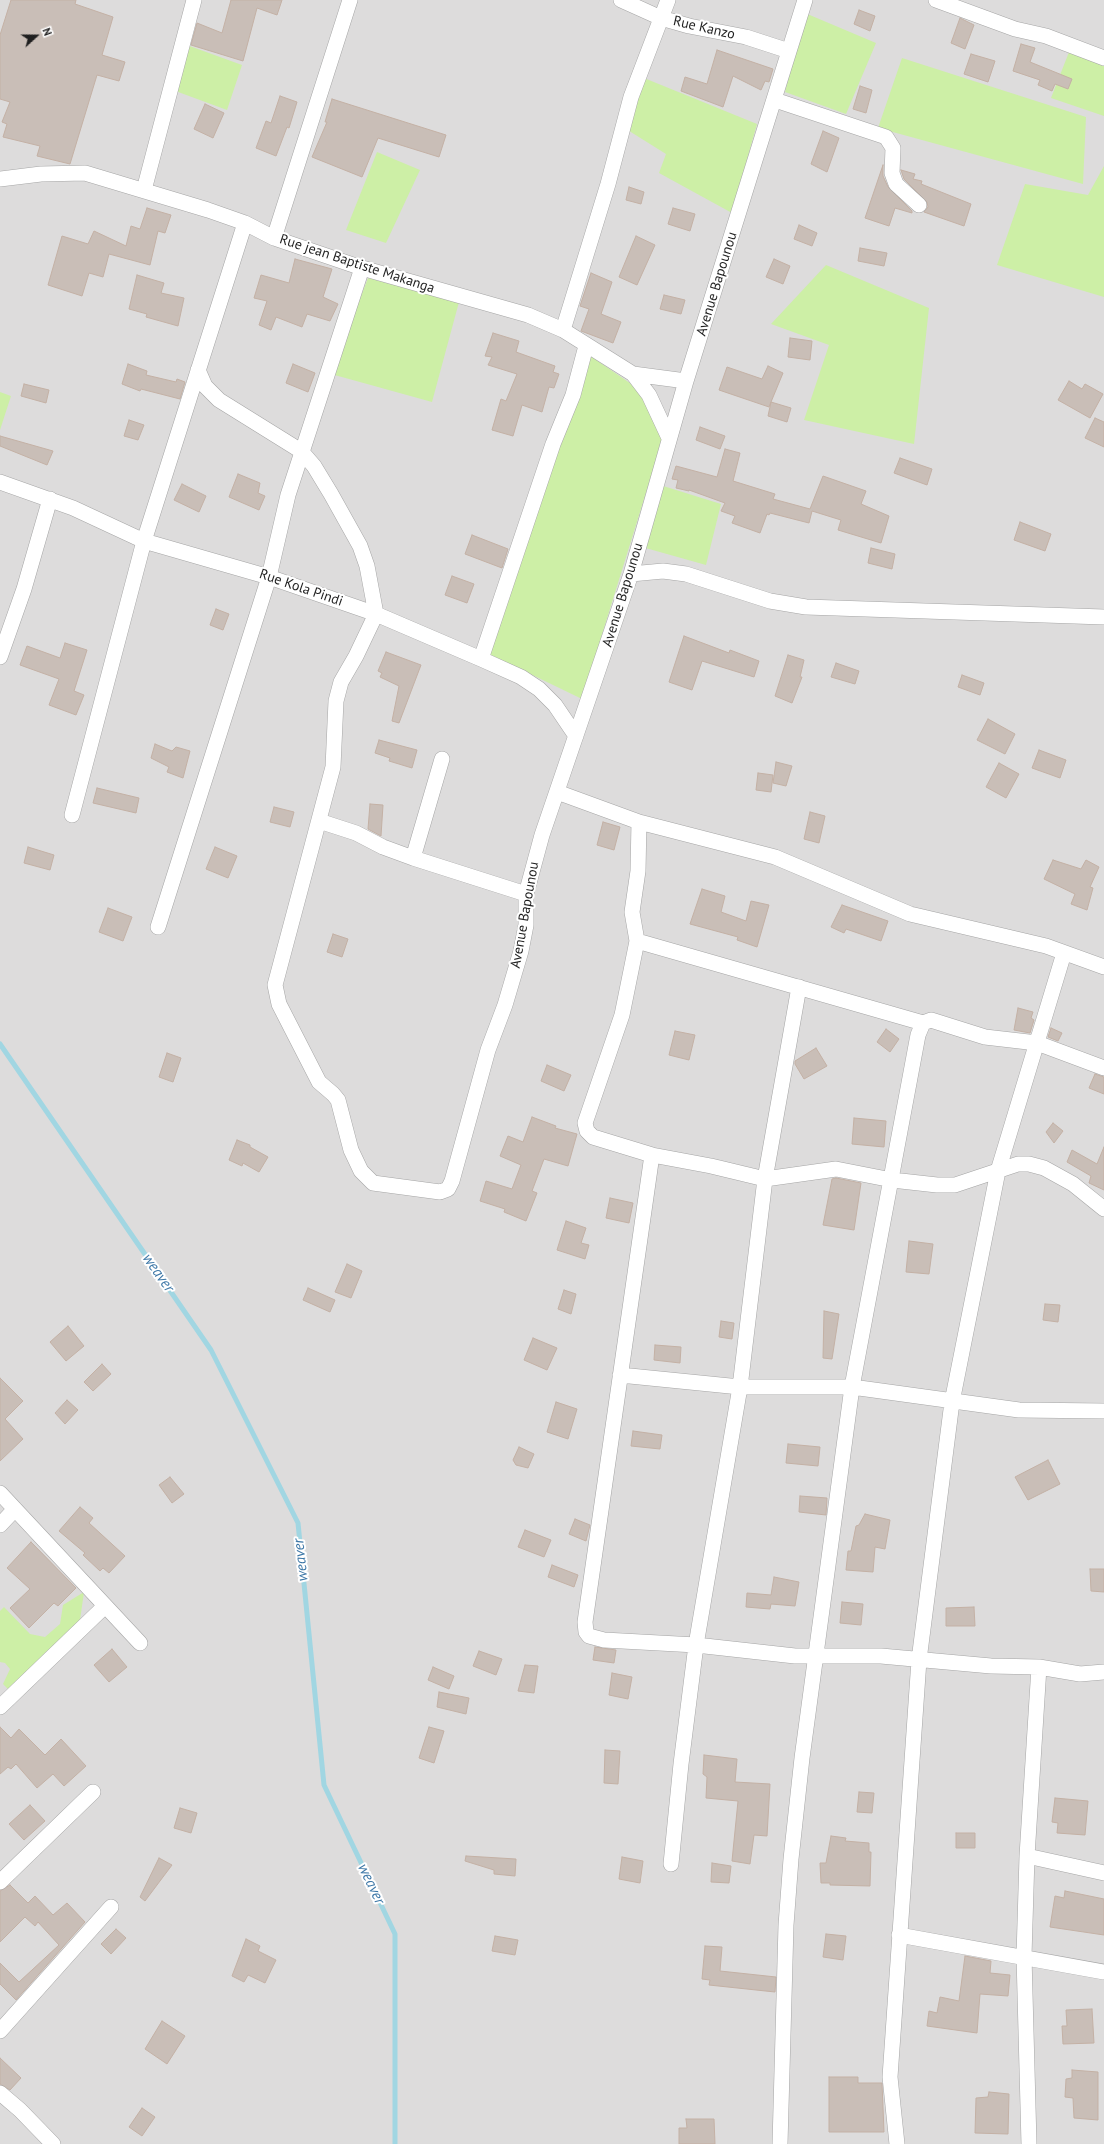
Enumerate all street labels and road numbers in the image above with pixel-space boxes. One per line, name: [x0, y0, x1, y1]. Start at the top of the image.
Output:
street label: Rue Kanzo: [671, 13, 737, 43]
street label: Avenue Bapounou: [693, 230, 741, 338]
street label: Rue jean Baptiste Makanga: [277, 231, 437, 297]
street label: Avenue Bapounou: [599, 541, 647, 649]
street label: Rue Kola Pindi: [257, 566, 345, 610]
street label: Avenue Bapounou: [507, 860, 543, 970]

